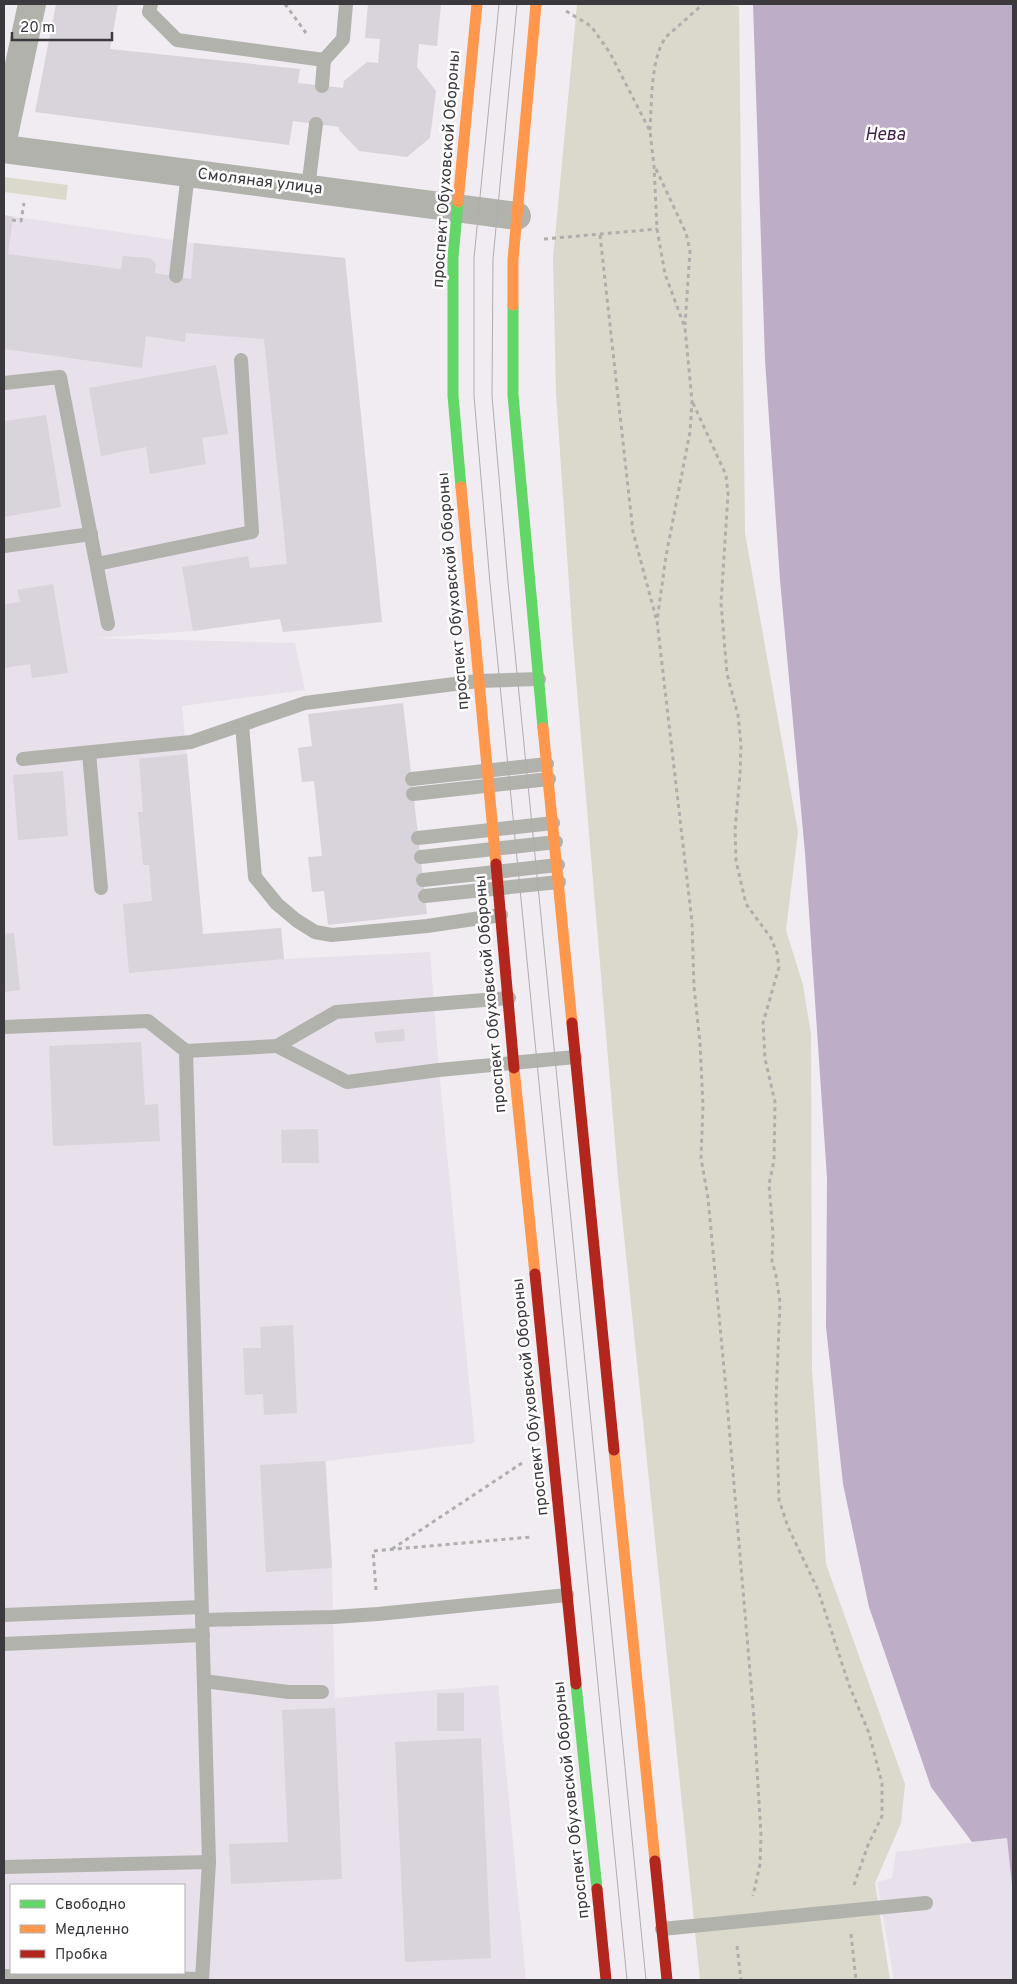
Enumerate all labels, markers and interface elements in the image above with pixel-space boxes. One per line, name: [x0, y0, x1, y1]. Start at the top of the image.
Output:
scale bar: [12, 10, 112, 42]
text: 20 m: [20, 19, 55, 38]
street label: проспект Обуховской Обороны: [429, 49, 465, 289]
water label: Нева: [865, 124, 906, 147]
street label: Смоляная улица: [196, 164, 324, 200]
street label: проспект Обуховской Обороны: [434, 471, 474, 711]
street label: проспект Обуховской Обороны: [471, 874, 511, 1114]
street label: проспект Обуховской Обороны: [509, 1277, 553, 1517]
street label: проспект Обуховской Обороны: [550, 1680, 594, 1920]
legend: [10, 1884, 185, 1974]
text: Свободно: [55, 1896, 126, 1915]
text: Медленно: [55, 1921, 129, 1940]
text: Пробка: [55, 1946, 107, 1965]

